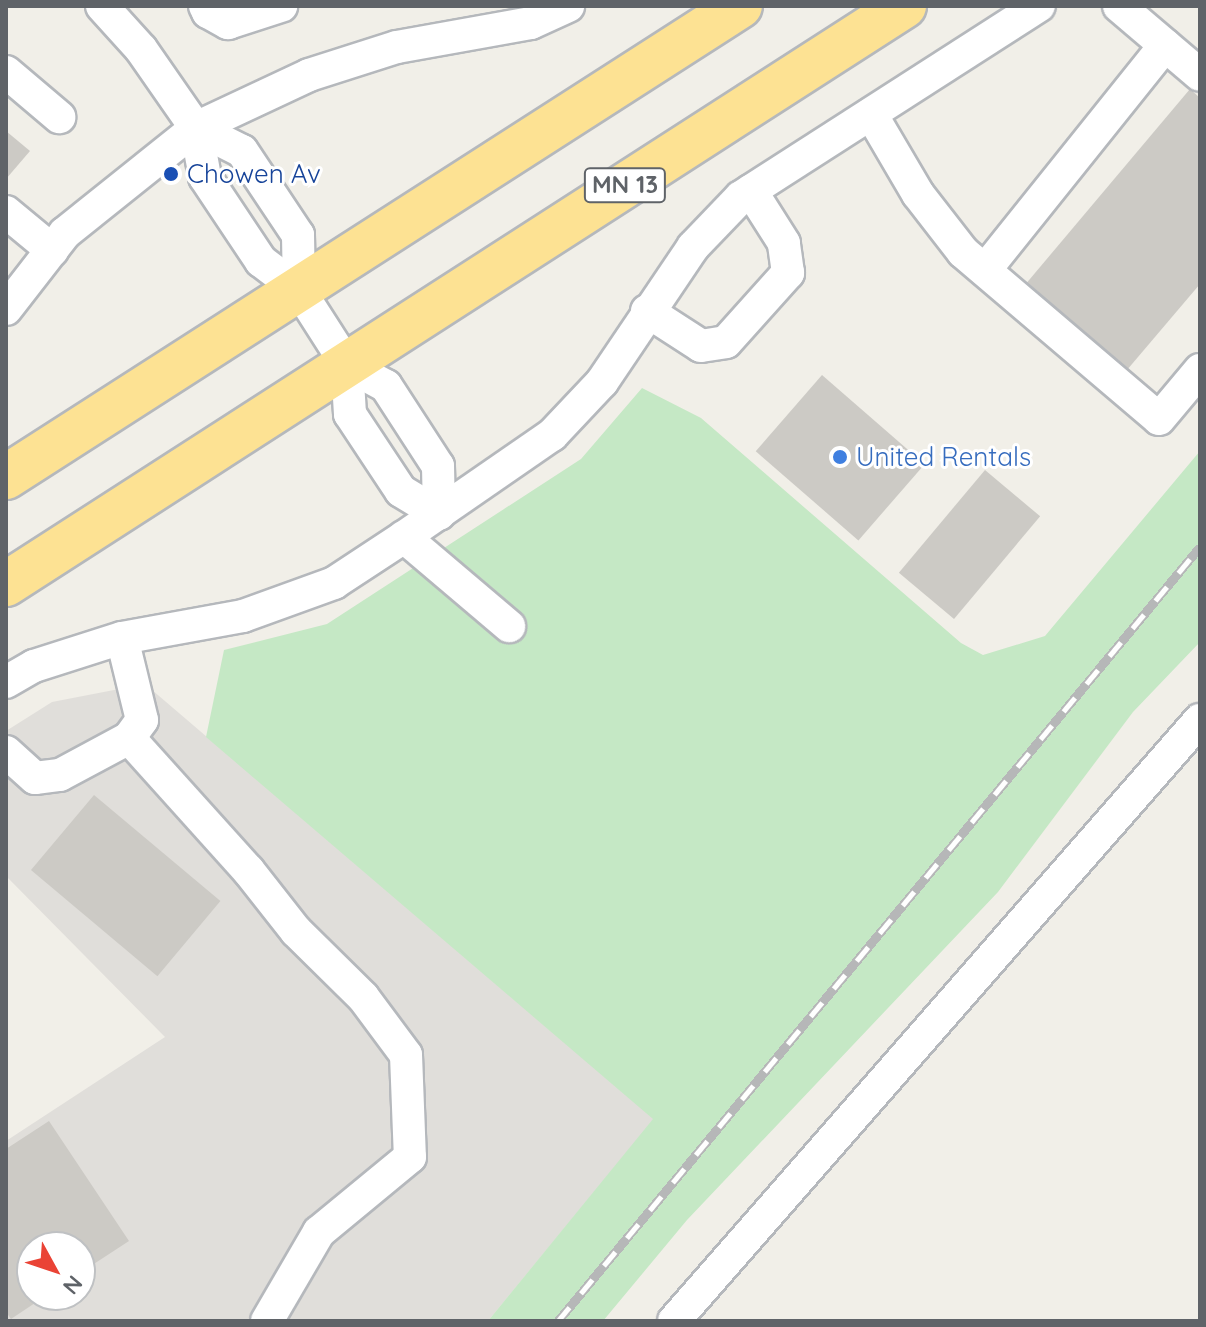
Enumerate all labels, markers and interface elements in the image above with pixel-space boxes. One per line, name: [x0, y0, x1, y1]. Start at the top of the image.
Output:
place label: Chowen Av: [187, 158, 321, 190]
marker: Chowen Av: [162, 165, 180, 183]
road number: MN 13: [583, 165, 667, 205]
place label: United Rentals: [856, 441, 1031, 473]
marker: United Rentals: [831, 448, 849, 466]
north arrow: [16, 1231, 96, 1311]
text: N: [57, 1270, 89, 1300]

